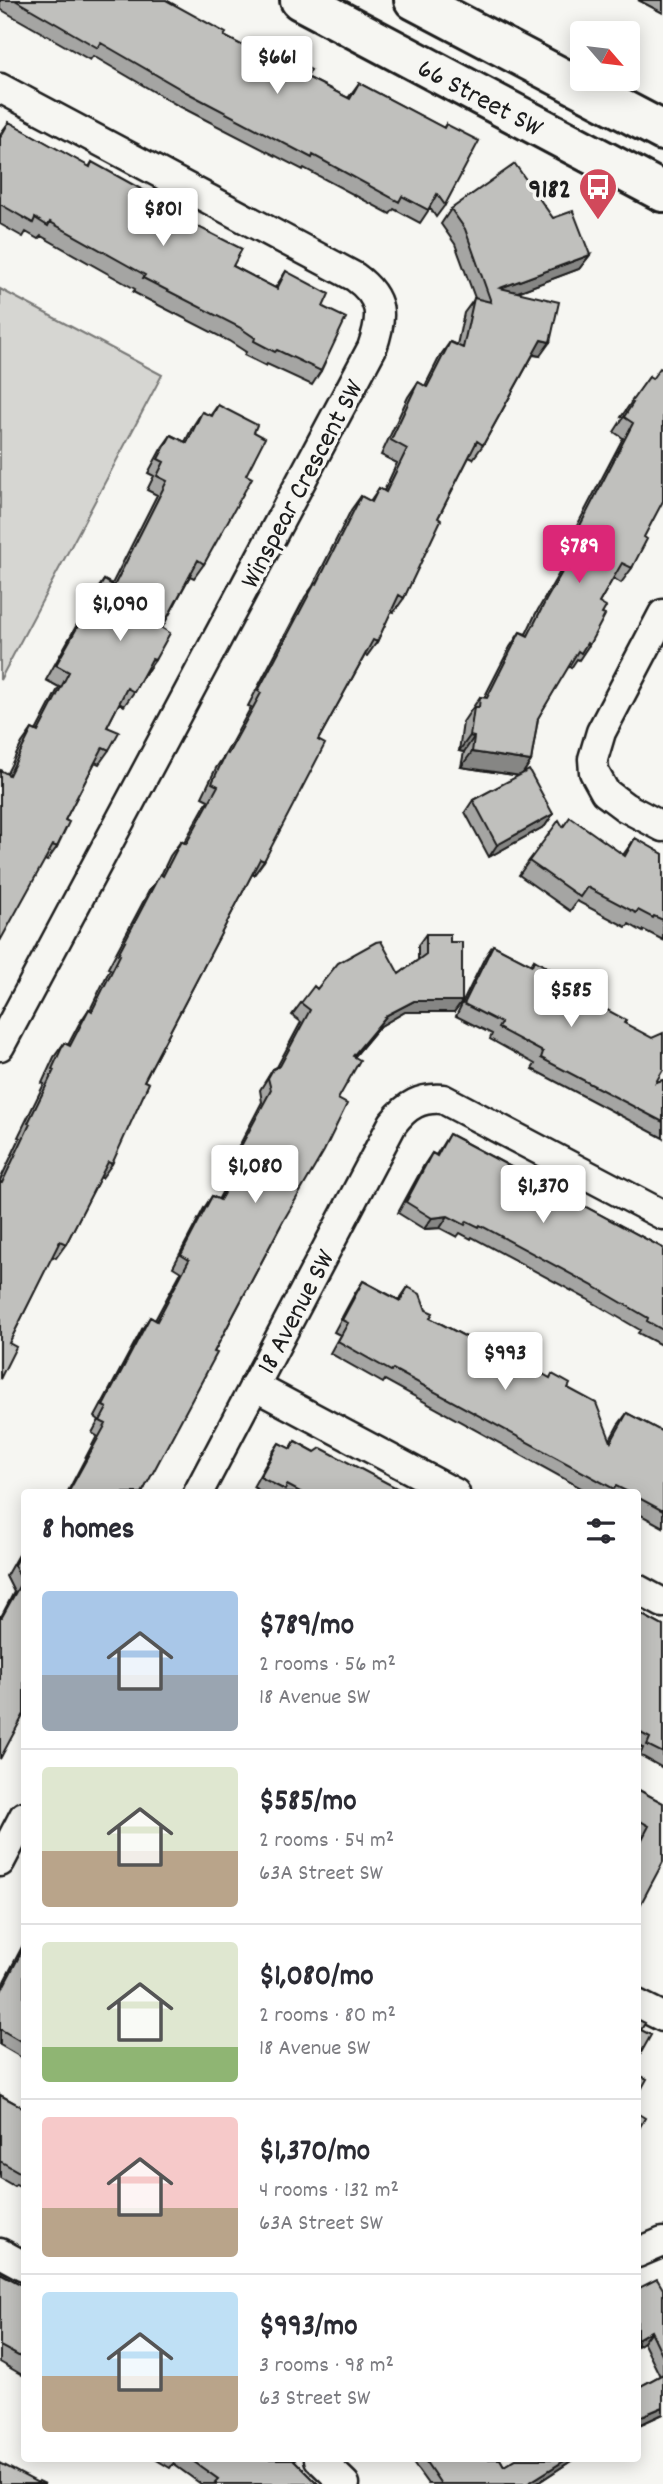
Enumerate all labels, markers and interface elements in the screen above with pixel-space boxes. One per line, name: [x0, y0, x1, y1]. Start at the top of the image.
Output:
north arrow: [570, 21, 640, 91]
map controls: [570, 21, 640, 91]
pin: $661: [236, 36, 318, 96]
text: $661: [257, 42, 297, 75]
street label: 66 Street SW: [409, 51, 550, 150]
bus stop icon: 9182: [577, 166, 619, 221]
place label: 9182: [529, 172, 571, 212]
pin: $801: [122, 188, 204, 248]
text: $801: [144, 194, 182, 227]
street label: Winspear Crescent SW: [233, 373, 377, 597]
pin: $789: [538, 526, 620, 585]
text: $789: [559, 531, 599, 564]
pin: $1,090: [63, 584, 177, 643]
text: $1,090: [92, 589, 148, 622]
pin: $585: [530, 970, 612, 1029]
text: $585: [550, 975, 592, 1008]
pin: $1,080: [198, 1146, 312, 1205]
text: $1,080: [227, 1151, 283, 1184]
pin: $1,370: [486, 1166, 600, 1225]
text: $1,370: [517, 1171, 569, 1204]
street label: 18 Avenue SW: [249, 1243, 348, 1382]
pin: $993: [464, 1332, 546, 1392]
text: $993: [484, 1338, 526, 1371]
text: 8 homes: [42, 1510, 134, 1553]
icon: filters: [582, 1512, 620, 1550]
text: $789/mo: [259, 1606, 354, 1649]
icon: home: [98, 1619, 182, 1703]
text: 2 rooms · 56 m²: [259, 1649, 396, 1682]
text: 18 Avenue SW: [259, 1682, 370, 1715]
text: $585/mo: [259, 1782, 357, 1825]
icon: home: [98, 1795, 182, 1879]
text: 2 rooms · 54 m²: [259, 1825, 394, 1858]
text: 63A Street SW: [259, 1858, 383, 1891]
text: $1,080/mo: [259, 1957, 374, 2000]
icon: home: [98, 1970, 182, 2054]
text: 2 rooms · 80 m²: [259, 2000, 396, 2033]
text: 18 Avenue SW: [259, 2033, 370, 2066]
text: $1,370/mo: [259, 2132, 370, 2175]
icon: home: [98, 2145, 182, 2229]
text: 4 rooms · 132 m²: [259, 2175, 399, 2208]
text: 63A Street SW: [259, 2208, 383, 2241]
text: $993/mo: [259, 2307, 358, 2350]
icon: home: [98, 2320, 182, 2404]
text: 3 rooms · 98 m²: [259, 2350, 394, 2383]
text: 63 Street SW: [259, 2383, 370, 2416]

